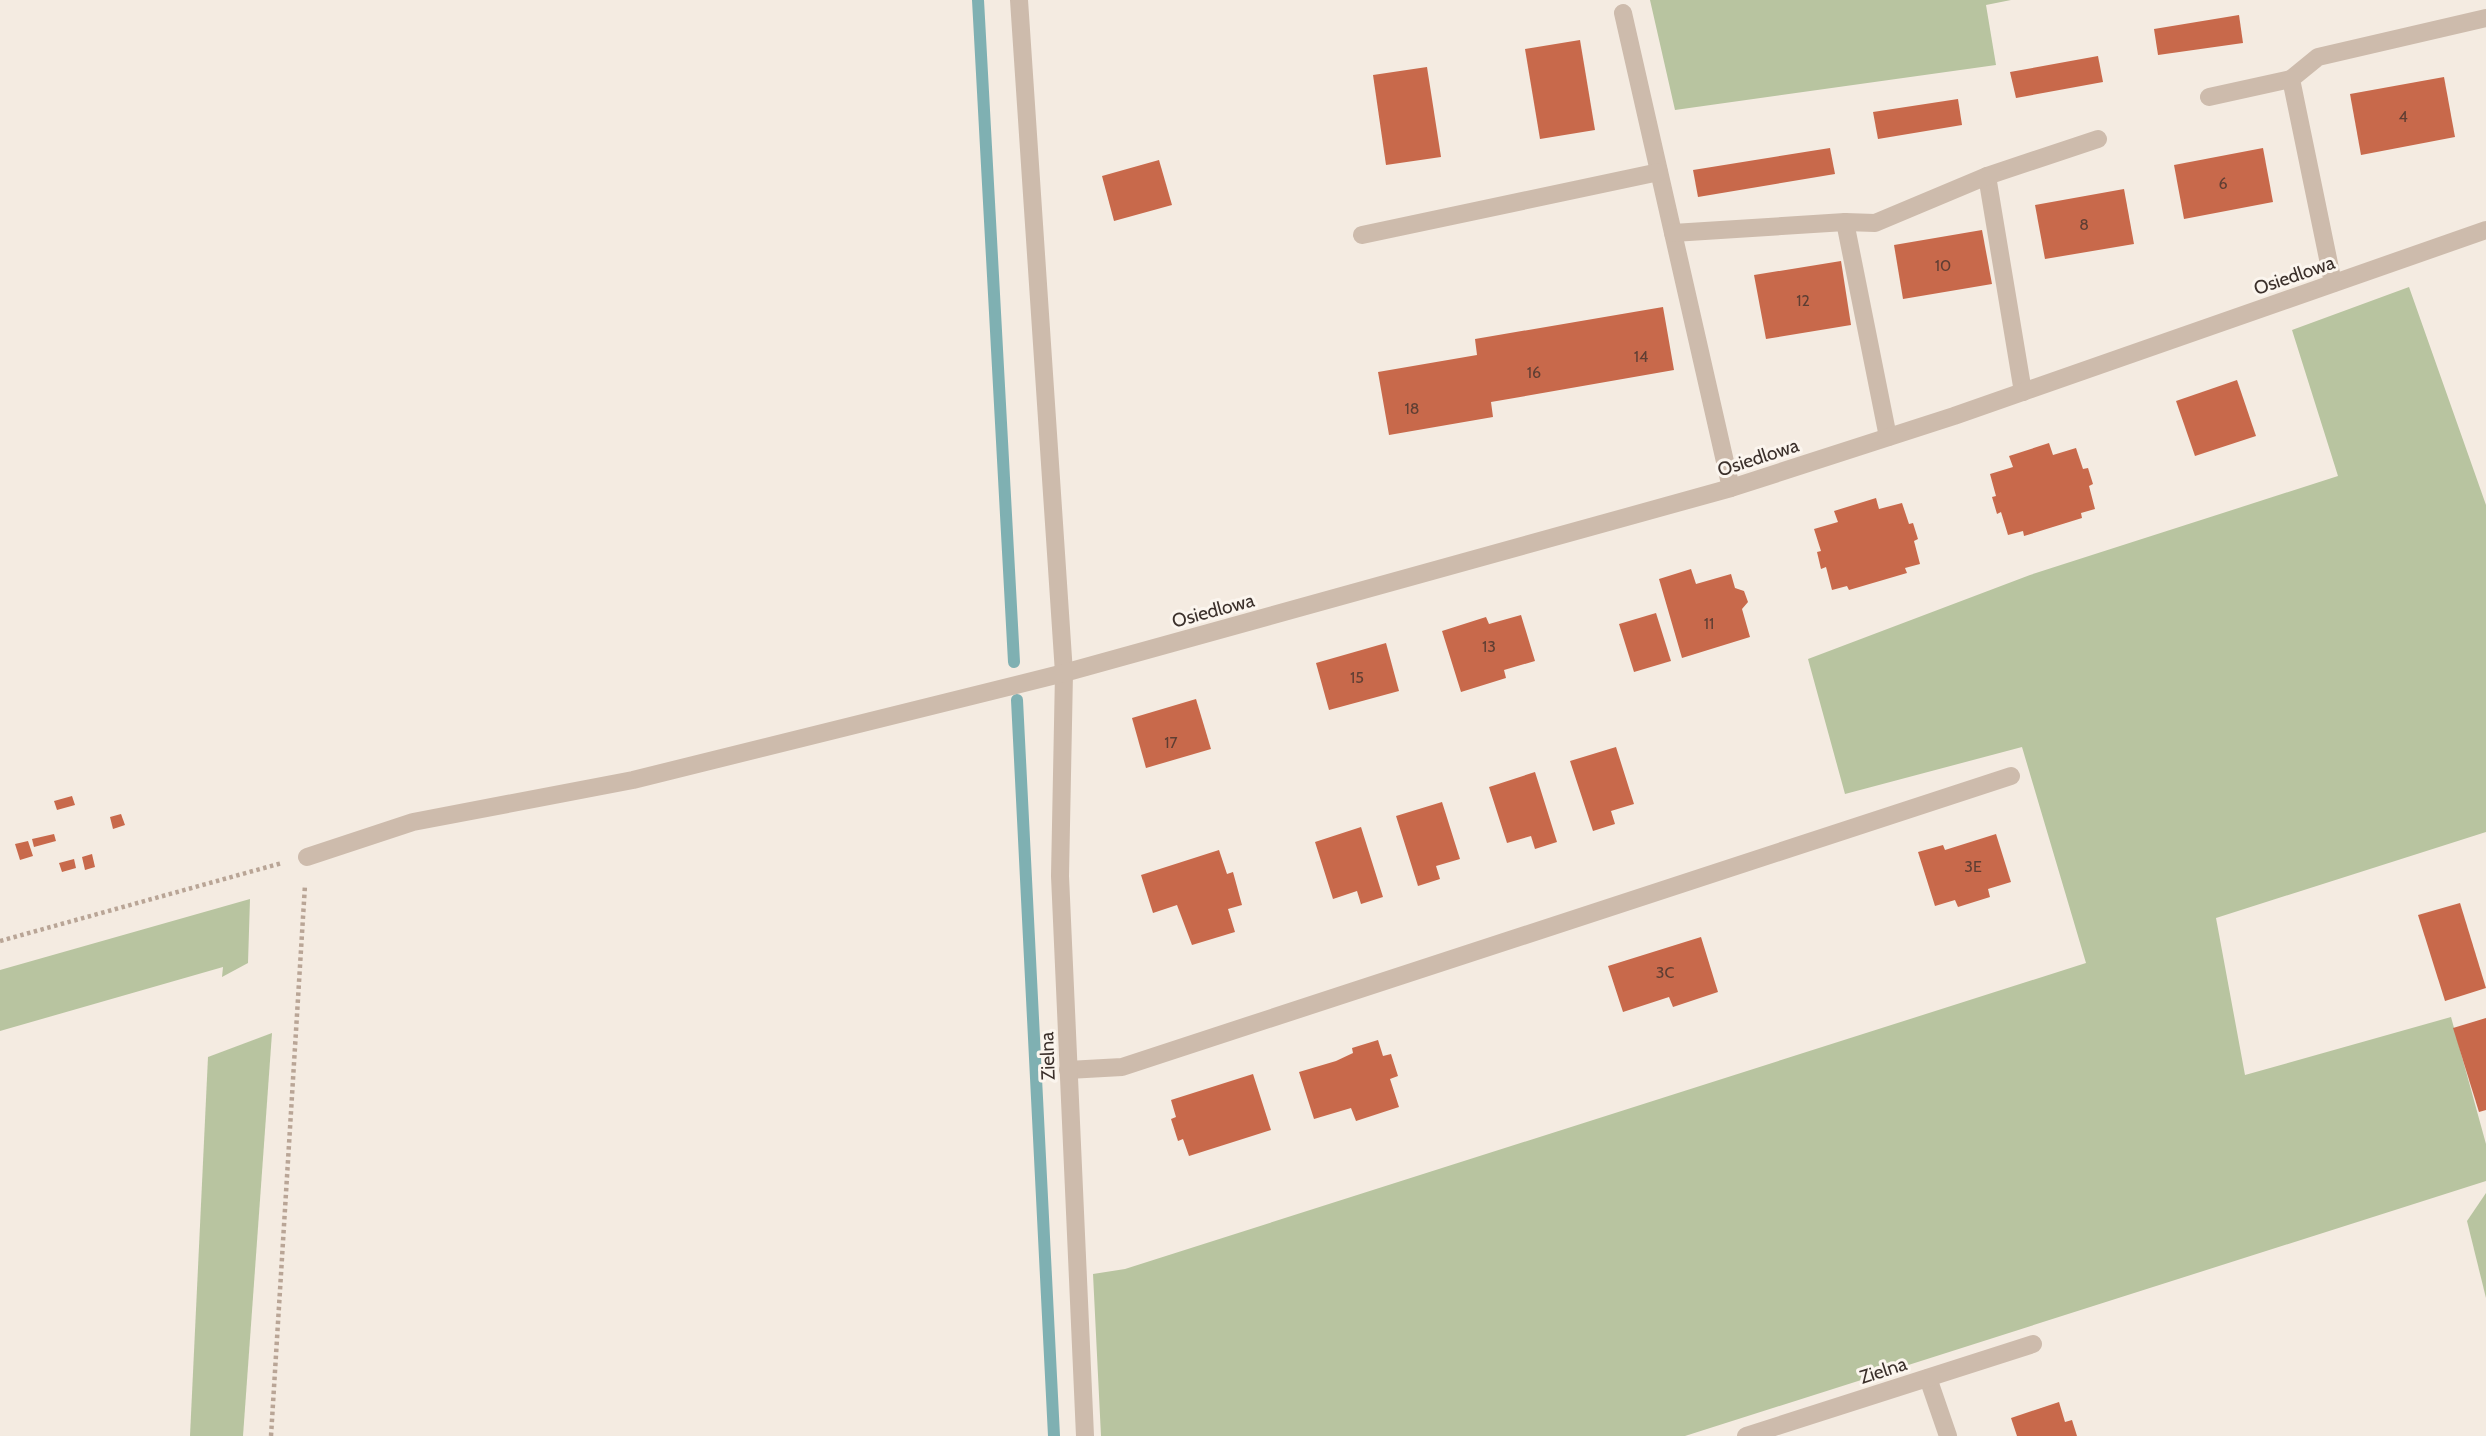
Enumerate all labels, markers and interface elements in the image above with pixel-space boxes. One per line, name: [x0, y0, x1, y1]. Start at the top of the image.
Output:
house number: 4: [2398, 107, 2408, 126]
house number: 6: [2218, 174, 2228, 193]
house number: 8: [2079, 215, 2089, 234]
street label: Osiedlowa: [2251, 251, 2338, 300]
house number: 10: [1935, 256, 1951, 275]
house number: 12: [1796, 291, 1810, 310]
house number: 14: [1634, 347, 1648, 366]
house number: 16: [1527, 363, 1541, 382]
house number: 18: [1405, 399, 1419, 418]
street label: Osiedlowa: [1715, 434, 1802, 481]
street label: Osiedlowa: [1169, 588, 1257, 632]
house number: 11: [1704, 614, 1714, 633]
house number: 13: [1482, 637, 1496, 656]
house number: 15: [1350, 668, 1364, 687]
house number: 17: [1164, 733, 1178, 752]
house number: 3E: [1964, 857, 1982, 876]
house number: 3C: [1656, 963, 1674, 982]
street label: Zielna: [1035, 1031, 1060, 1081]
street label: Zielna: [1857, 1352, 1910, 1389]

